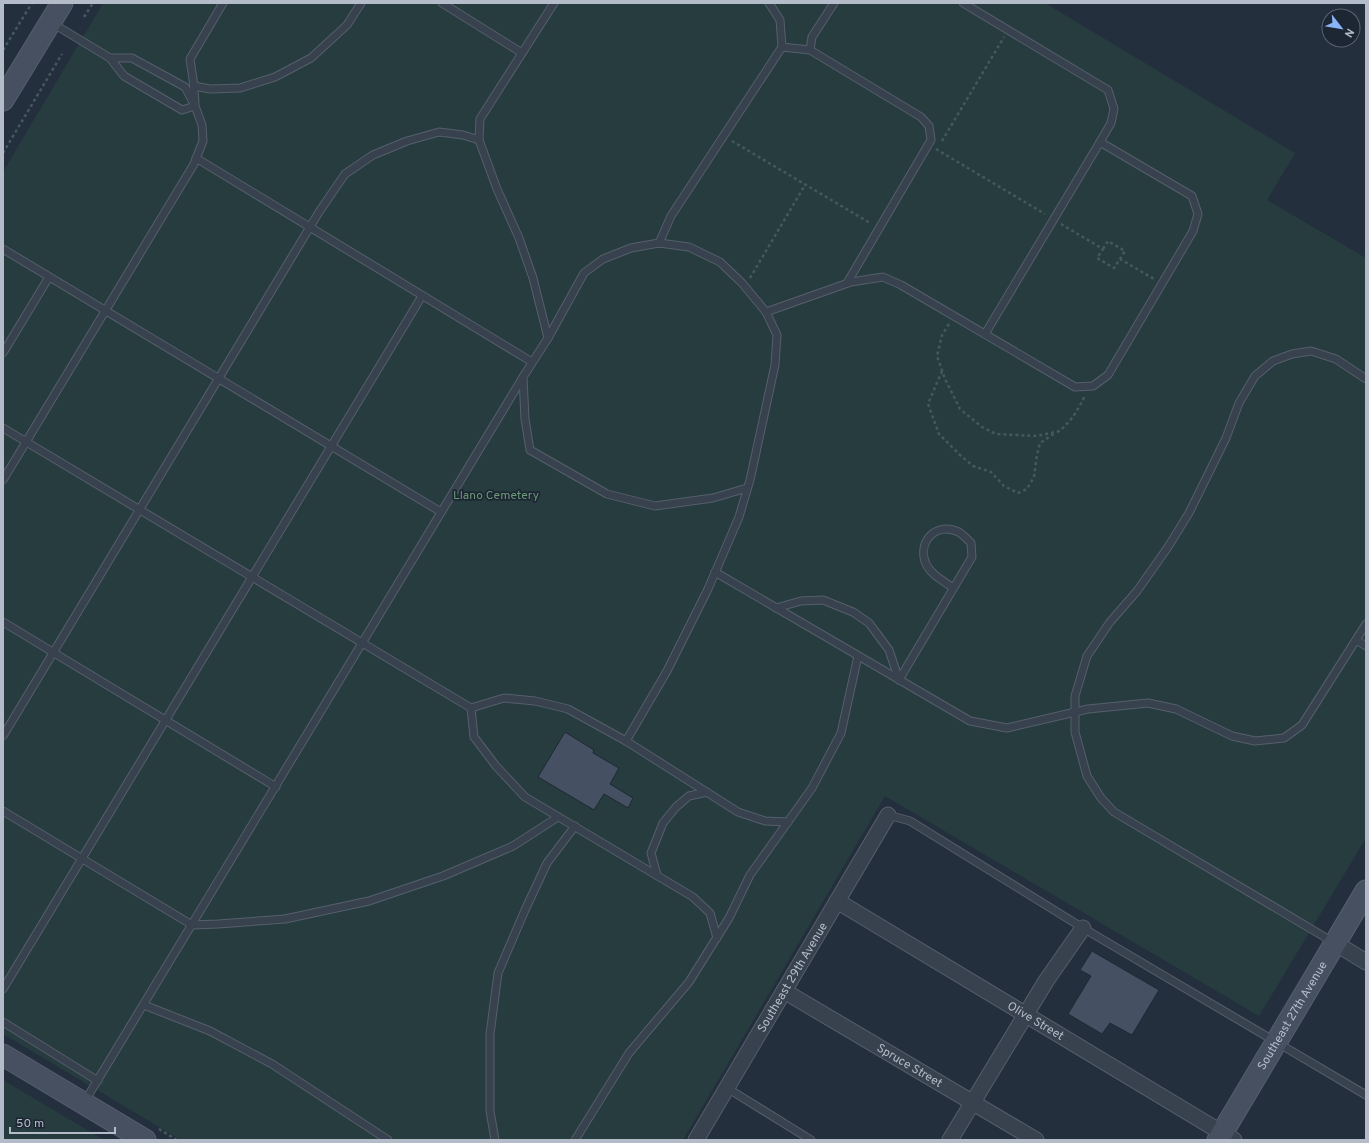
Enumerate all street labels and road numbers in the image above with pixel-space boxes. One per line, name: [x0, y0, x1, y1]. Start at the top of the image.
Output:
street label: Southeast 29th Avenue: [754, 920, 832, 1036]
street label: Southeast 27th Avenue: [1254, 958, 1332, 1073]
street label: Olive Street: [1004, 998, 1067, 1045]
street label: Spruce Street: [873, 1041, 945, 1092]

